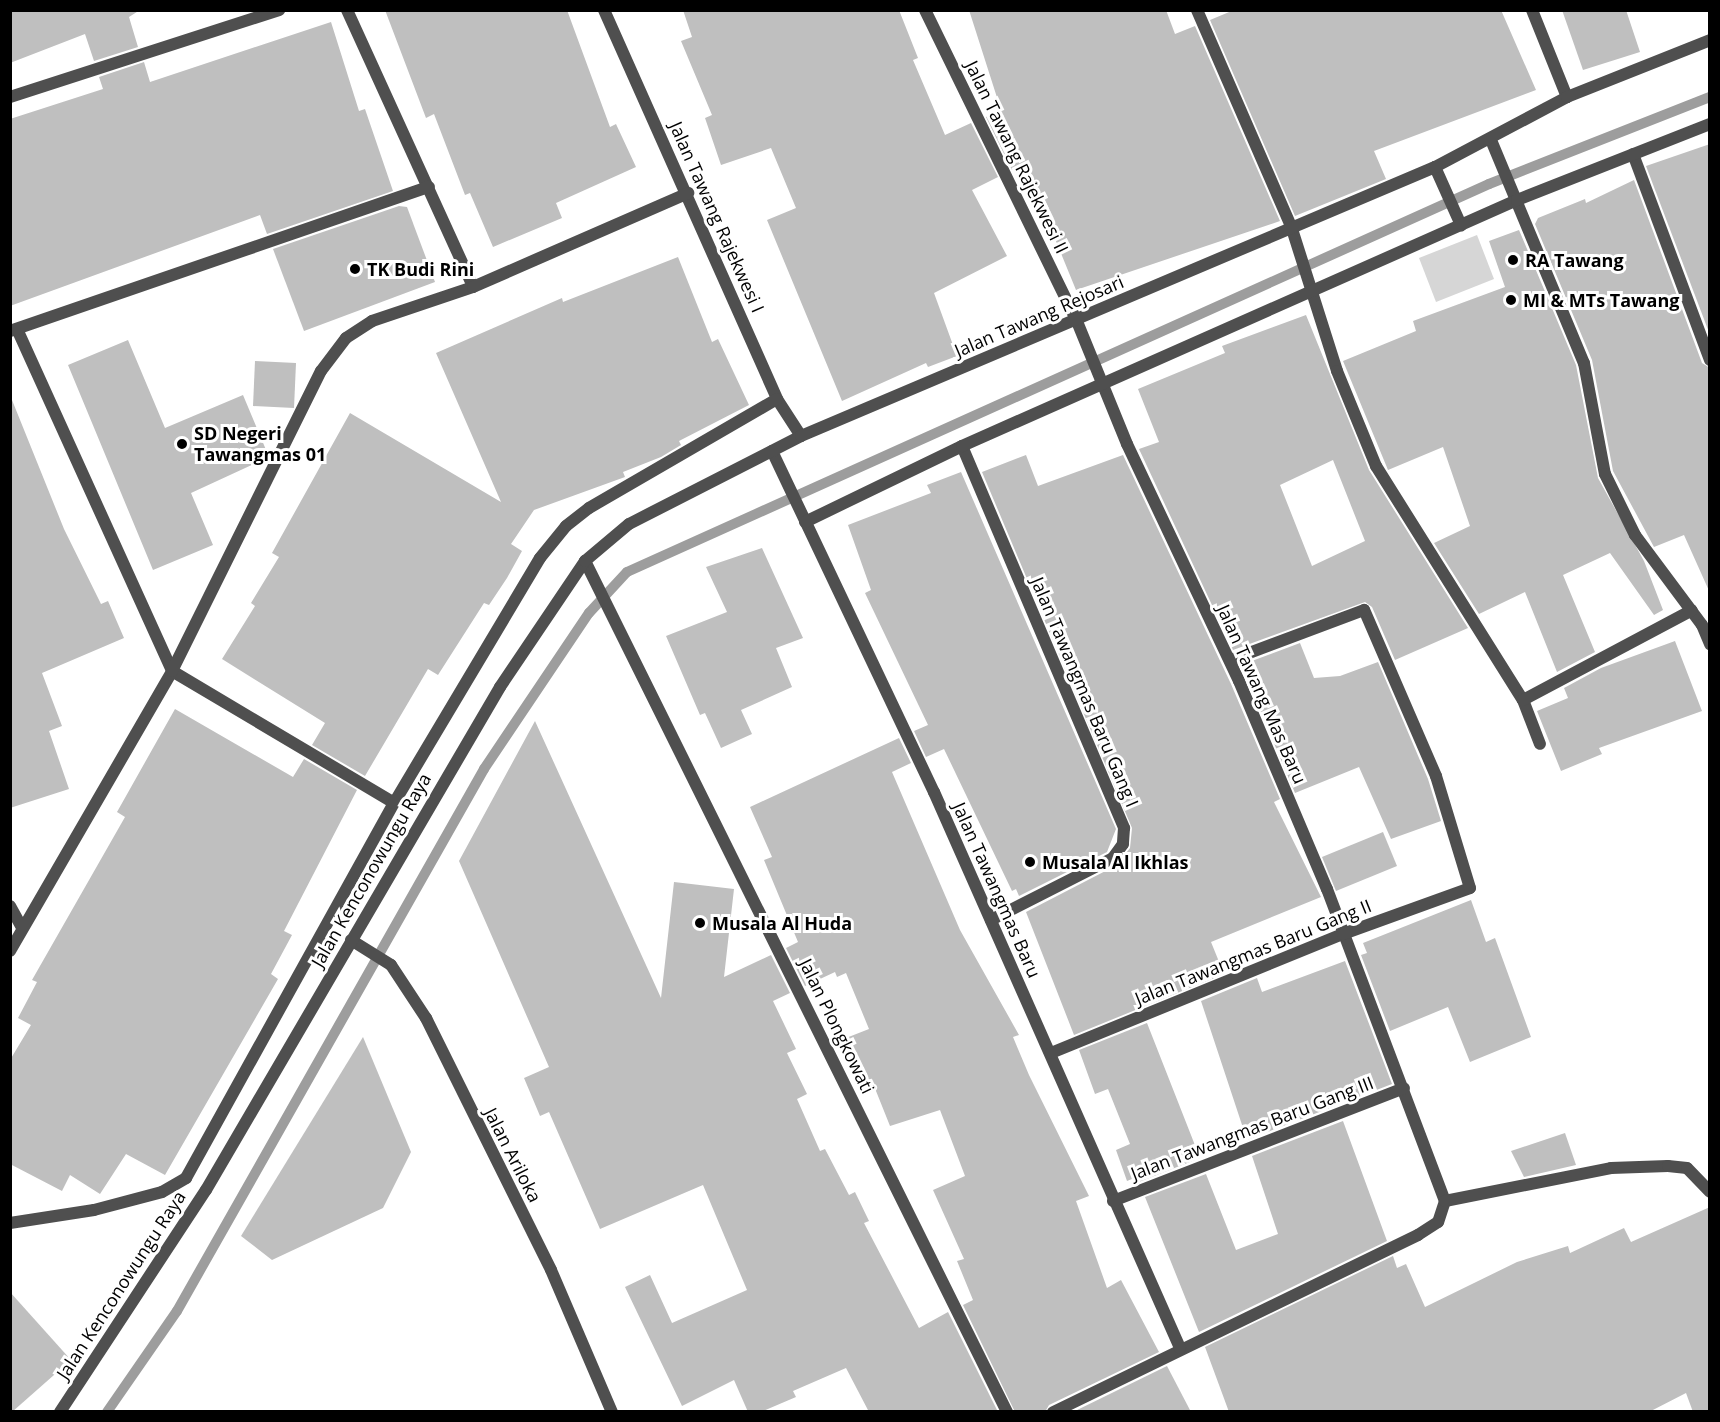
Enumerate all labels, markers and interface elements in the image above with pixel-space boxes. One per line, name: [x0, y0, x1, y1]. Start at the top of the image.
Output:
street label: Jalan Tawang Rajekwesi II: [961, 57, 1073, 257]
street label: Jalan Tawang Rajekwesi I: [665, 118, 769, 316]
place label: RA Tawang: [1525, 249, 1624, 271]
marker: RA Tawang: [1506, 253, 1520, 267]
place label: TK Budi Rini: [367, 258, 474, 280]
marker: TK Budi Rini: [348, 262, 362, 276]
street label: Jalan Tawang Rejosari: [951, 271, 1127, 361]
place label: MI & MTs Tawang: [1523, 289, 1679, 311]
marker: MI & MTs Tawang: [1504, 293, 1518, 307]
place label: SD Negeri Tawangmas 01: [194, 423, 326, 466]
marker: SD Negeri Tawangmas 01: [175, 437, 189, 451]
street label: Jalan Tawangmas Baru Gang I: [1027, 574, 1143, 810]
street label: Jalan Tawang Mas Baru: [1213, 601, 1311, 787]
street label: Jalan Kenconowungu Raya: [307, 769, 435, 971]
street label: Jalan Tawangmas Baru: [949, 799, 1045, 981]
place label: Musala Al Ikhlas: [1042, 851, 1189, 873]
marker: Musala Al Ikhlas: [1023, 855, 1037, 869]
street label: Jalan Tawangmas Baru Gang II: [1132, 895, 1374, 1009]
place label: Musala Al Huda: [712, 912, 852, 934]
marker: Musala Al Huda: [693, 916, 707, 930]
street label: Jalan Plongkowati: [795, 955, 879, 1097]
street label: Jalan Tawangmas Baru Gang III: [1128, 1072, 1376, 1184]
street label: Jalan Ariloka: [480, 1104, 546, 1206]
street label: Jalan Kenconowungu Raya: [52, 1187, 190, 1383]

